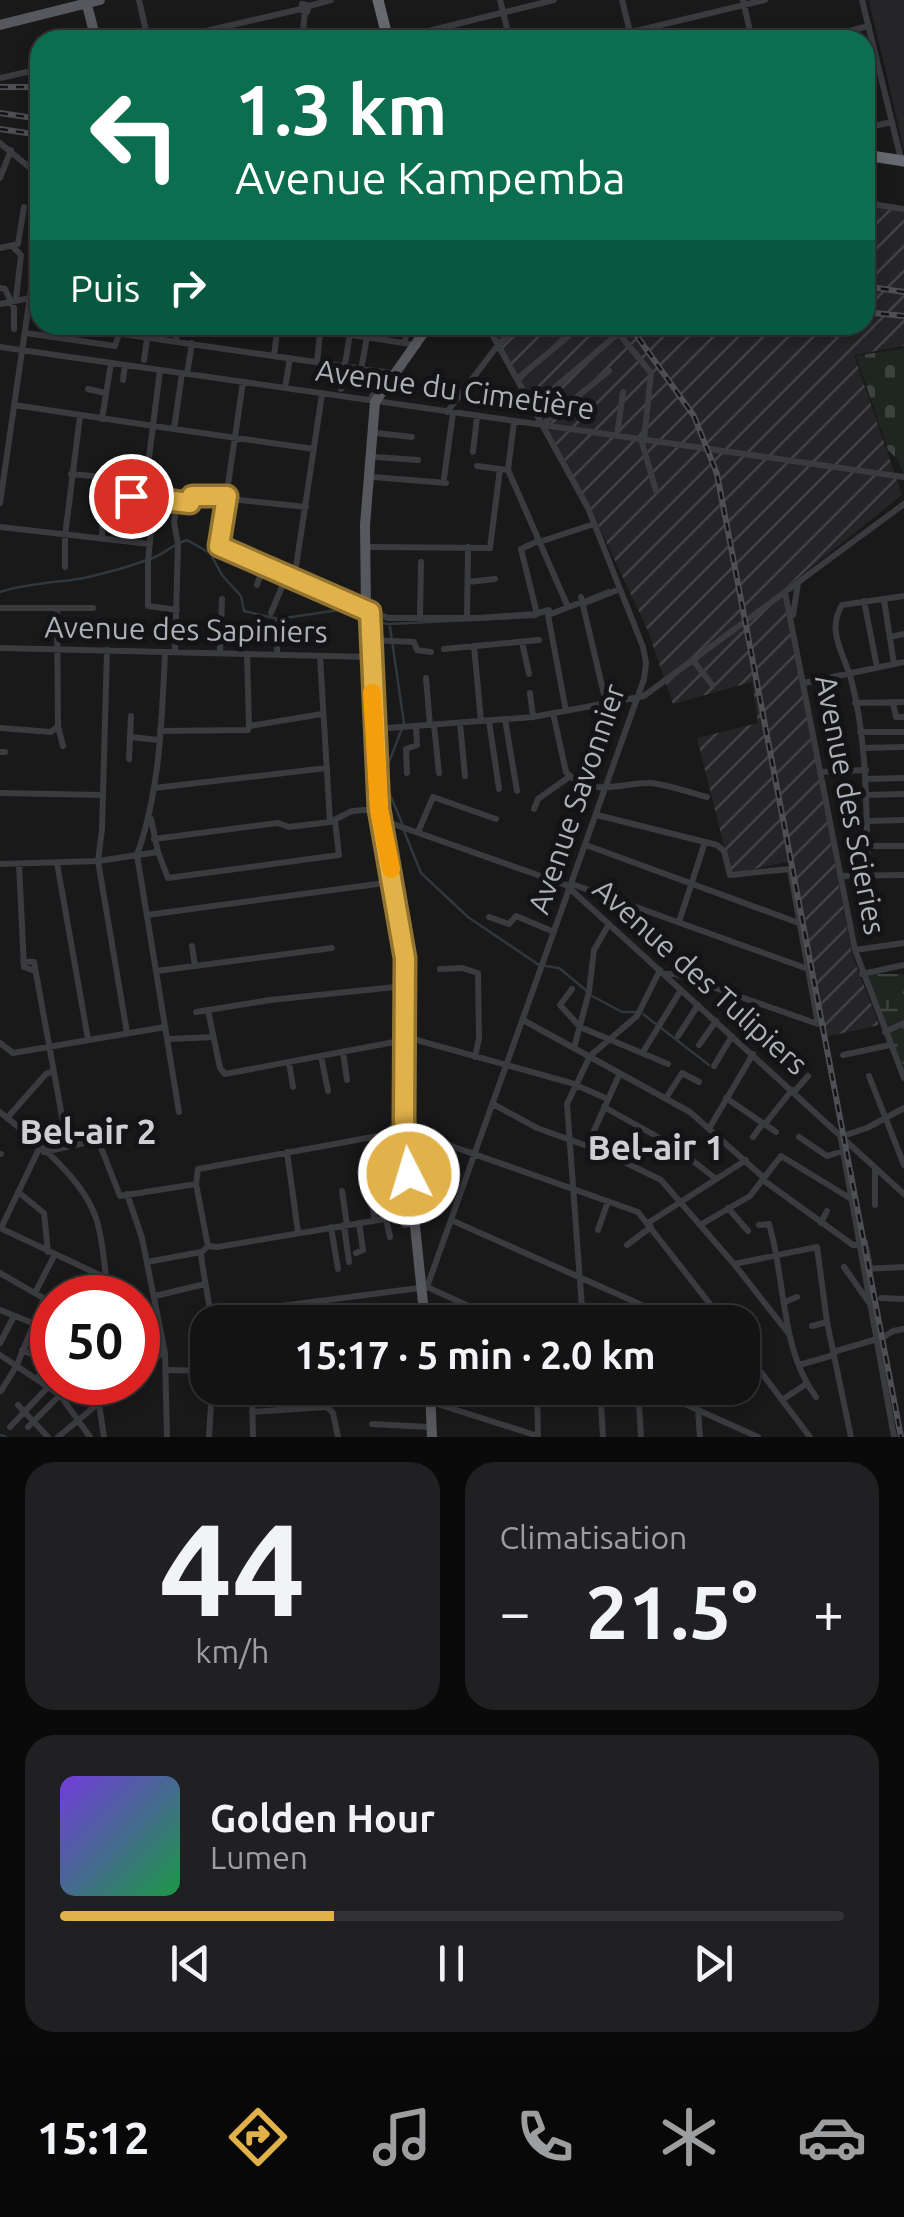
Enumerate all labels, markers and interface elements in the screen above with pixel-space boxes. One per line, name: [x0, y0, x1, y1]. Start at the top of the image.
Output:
icon: left: [70, 70, 200, 200]
text: 1.3 km: [235, 70, 447, 148]
text: Avenue Kampemba: [235, 152, 626, 203]
icon: right: [160, 260, 215, 315]
text: Puis: [70, 267, 140, 309]
street label: Avenue du Cimetière: [314, 353, 597, 425]
pin: [89, 454, 174, 539]
icon: arrive: [104, 469, 159, 524]
street label: Avenue des Sapiniers: [44, 610, 328, 648]
street label: Avenue des Scieries: [809, 672, 893, 937]
street label: Avenue Savonnier: [521, 679, 632, 918]
street label: Avenue des Tulipiers: [587, 871, 815, 1081]
district label: Bel-air 2: [20, 1111, 156, 1151]
position arrow: [357, 1122, 461, 1226]
district label: Bel-air 1: [588, 1127, 724, 1167]
speed limit sign: 50: [30, 1275, 160, 1405]
text: 15:17 · 5 min · 2.0 km: [294, 1334, 656, 1376]
text: 44: [159, 1495, 306, 1641]
text: Climatisation: [500, 1519, 687, 1555]
text: 21.5°: [586, 1569, 758, 1653]
text: −: [500, 1581, 531, 1642]
text: +: [813, 1581, 844, 1642]
text: km/h: [195, 1633, 269, 1669]
text: Golden Hour: [210, 1797, 435, 1839]
text: Lumen: [210, 1839, 308, 1875]
icon: previous: [163, 1936, 218, 1991]
icon: pause: [424, 1936, 479, 1991]
icon: next: [686, 1936, 741, 1991]
icon: directions: [223, 2102, 293, 2172]
icon: music: [367, 2102, 437, 2172]
icon: phone: [510, 2102, 580, 2172]
icon: climate: [654, 2102, 724, 2172]
icon: car: [797, 2102, 867, 2172]
text: 15:12: [37, 2112, 149, 2163]

